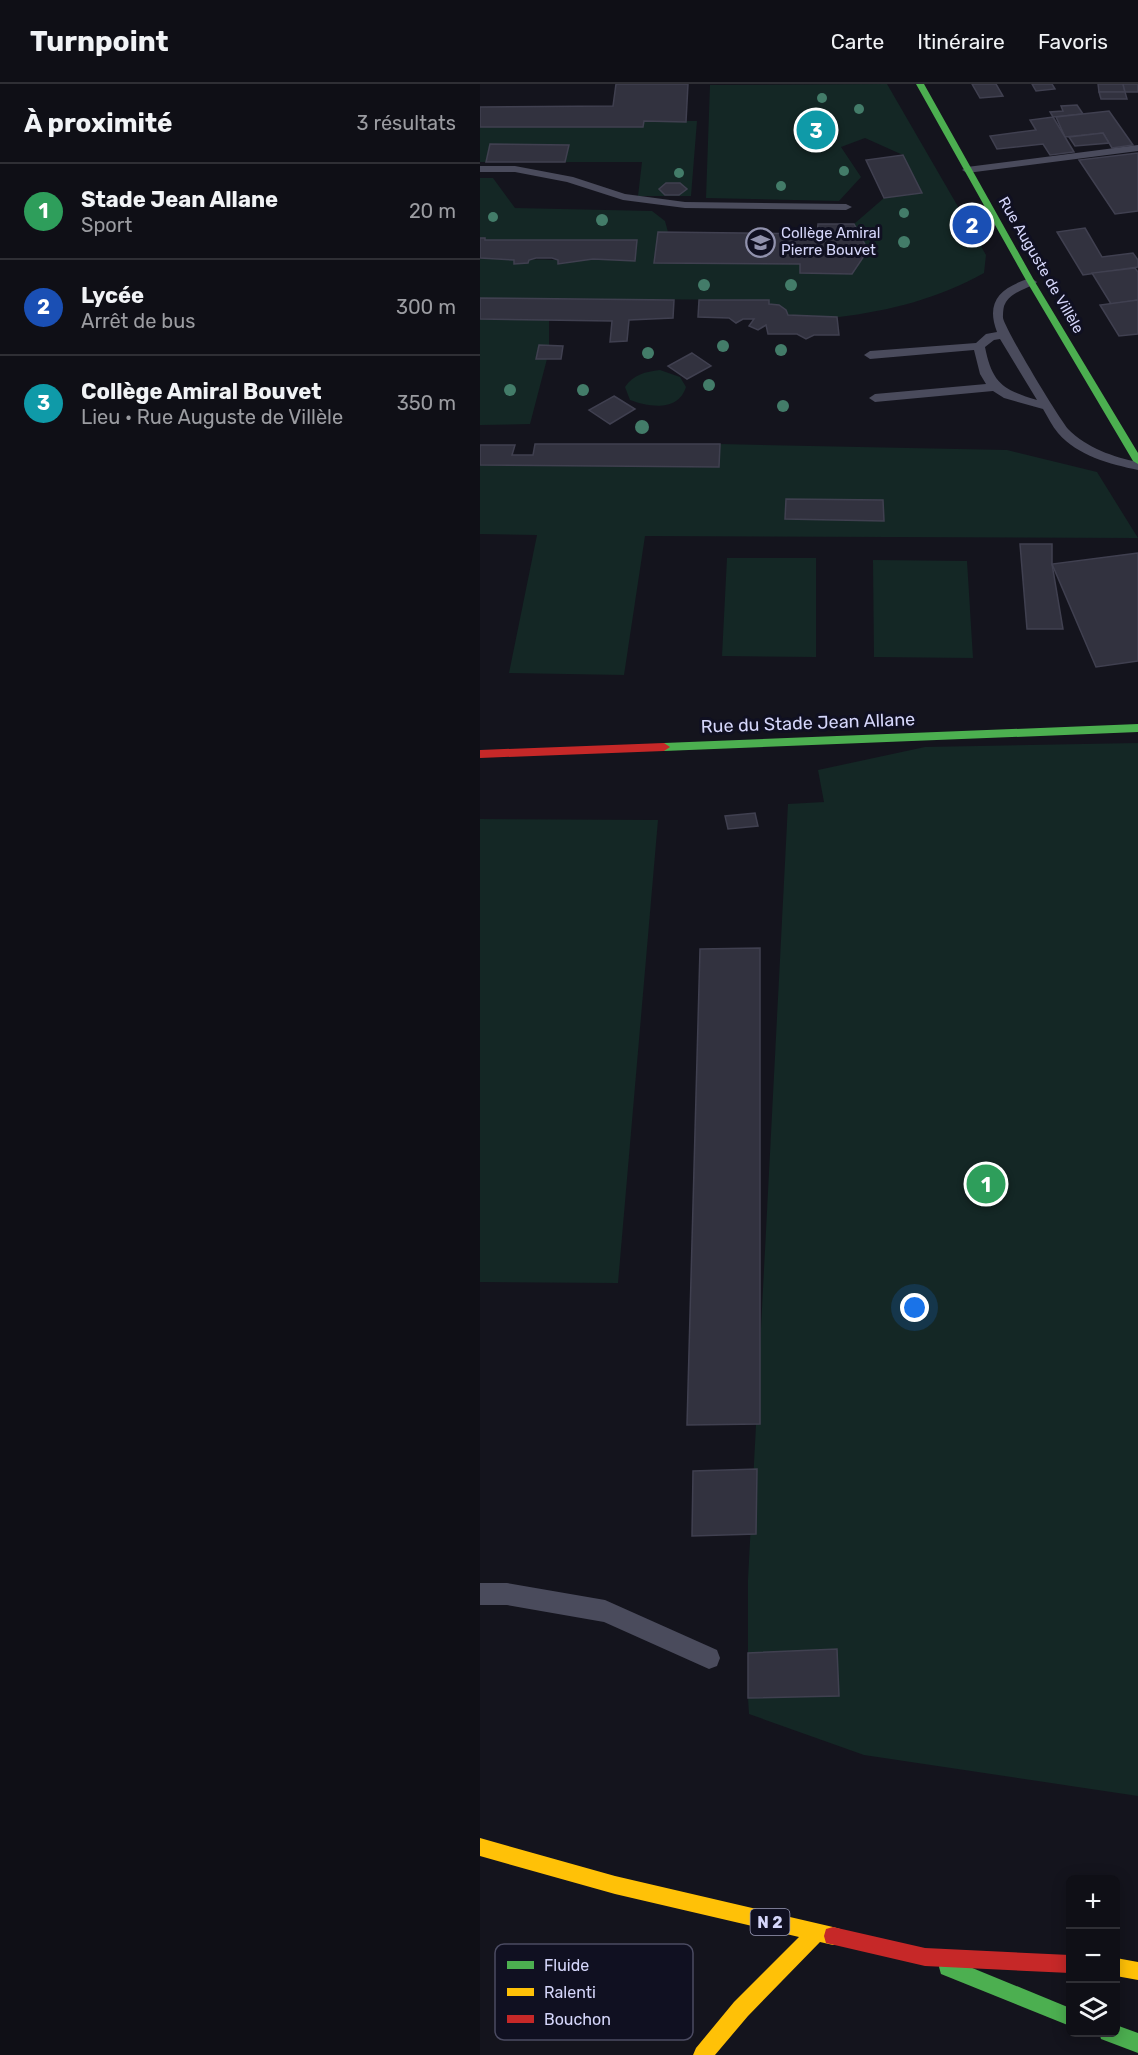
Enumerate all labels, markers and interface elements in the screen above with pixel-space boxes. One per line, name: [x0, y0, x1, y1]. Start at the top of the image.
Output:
text: Turnpoint: [30, 25, 169, 58]
text: Carte: [831, 29, 884, 54]
text: Itinéraire: [917, 29, 1005, 54]
text: Favoris: [1038, 29, 1108, 54]
text: À proximité: [24, 108, 173, 139]
pin: 3: [796, 108, 836, 152]
text: 3 résultats: [357, 111, 456, 135]
text: Stade Jean Allane: [81, 186, 278, 213]
street label: Rue Auguste de Villèle: [995, 193, 1087, 337]
text: 1: [39, 199, 48, 223]
text: 20 m: [409, 199, 456, 223]
pin: 2: [952, 202, 992, 248]
text: Sport: [81, 213, 132, 237]
place label: Collège Amiral Pierre Bouvet: [781, 224, 880, 259]
school or university icon: Collège Amiral Pierre Bouvet: [744, 226, 776, 258]
text: Lycée: [81, 282, 144, 309]
text: 2: [37, 295, 50, 319]
text: 300 m: [396, 295, 456, 319]
text: Arrêt de bus: [81, 309, 195, 333]
text: Collège Amiral Bouvet: [81, 378, 322, 405]
text: 3: [37, 391, 50, 415]
text: 350 m: [397, 391, 456, 415]
text: Lieu · Rue Auguste de Villèle: [81, 405, 343, 429]
street label: Rue du Stade Jean Allane: [700, 708, 916, 738]
pin: 1: [966, 1162, 1006, 1206]
your location: [900, 1293, 929, 1322]
map controls: [1066, 1875, 1120, 2037]
button: +: [1066, 1875, 1120, 1929]
road number: N 2: [750, 1909, 790, 1935]
button: −: [1066, 1929, 1120, 1983]
legend: [495, 1944, 693, 2040]
text: Fluide: [544, 1956, 589, 1975]
text: Ralenti: [544, 1983, 596, 2002]
button: layers: [1066, 1983, 1120, 2037]
text: Bouchon: [544, 2010, 611, 2029]

